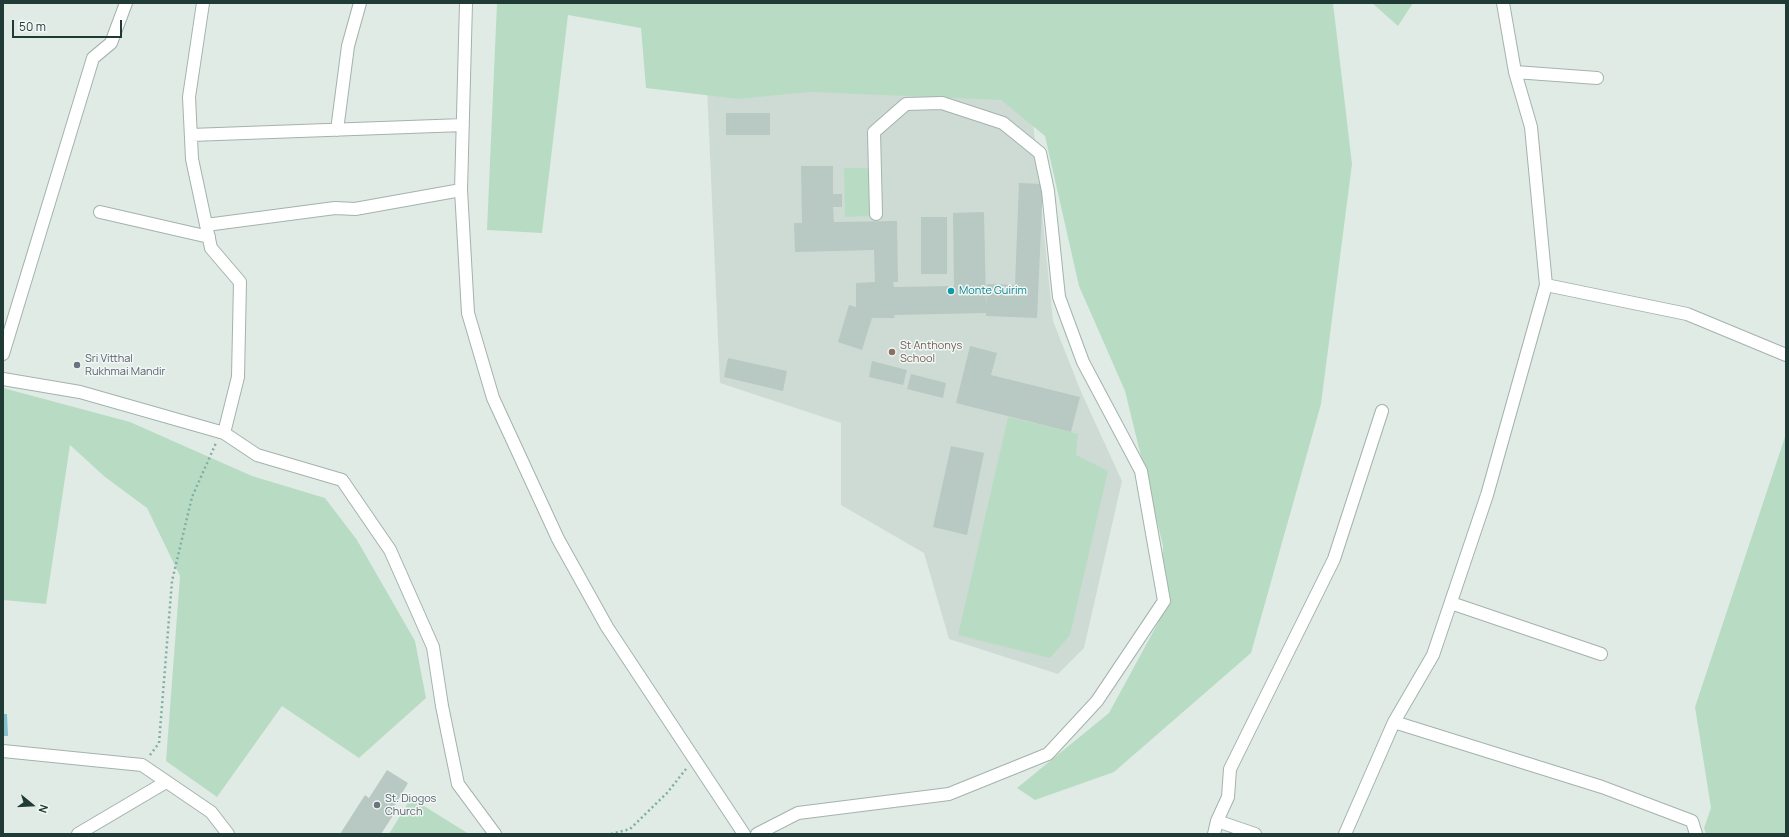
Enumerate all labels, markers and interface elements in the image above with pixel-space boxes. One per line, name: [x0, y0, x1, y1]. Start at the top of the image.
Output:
scale bar: [14, 12, 124, 38]
text: 50 m: [19, 18, 46, 35]
place label: Monte Guirim: [959, 284, 1027, 298]
marker: Monte Guirim: [946, 286, 956, 296]
place label: St Anthonys School: [900, 339, 962, 365]
marker: St Anthonys School: [887, 347, 897, 357]
place label: Sri Vitthal Rukhmai Mandir: [85, 352, 166, 378]
marker: Sri Vitthal Rukhmai Mandir: [72, 360, 82, 370]
north arrow: [12, 785, 52, 825]
place label: St. Diogos Church: [385, 792, 436, 818]
marker: St. Diogos Church: [372, 800, 382, 810]
text: N: [36, 803, 52, 815]

